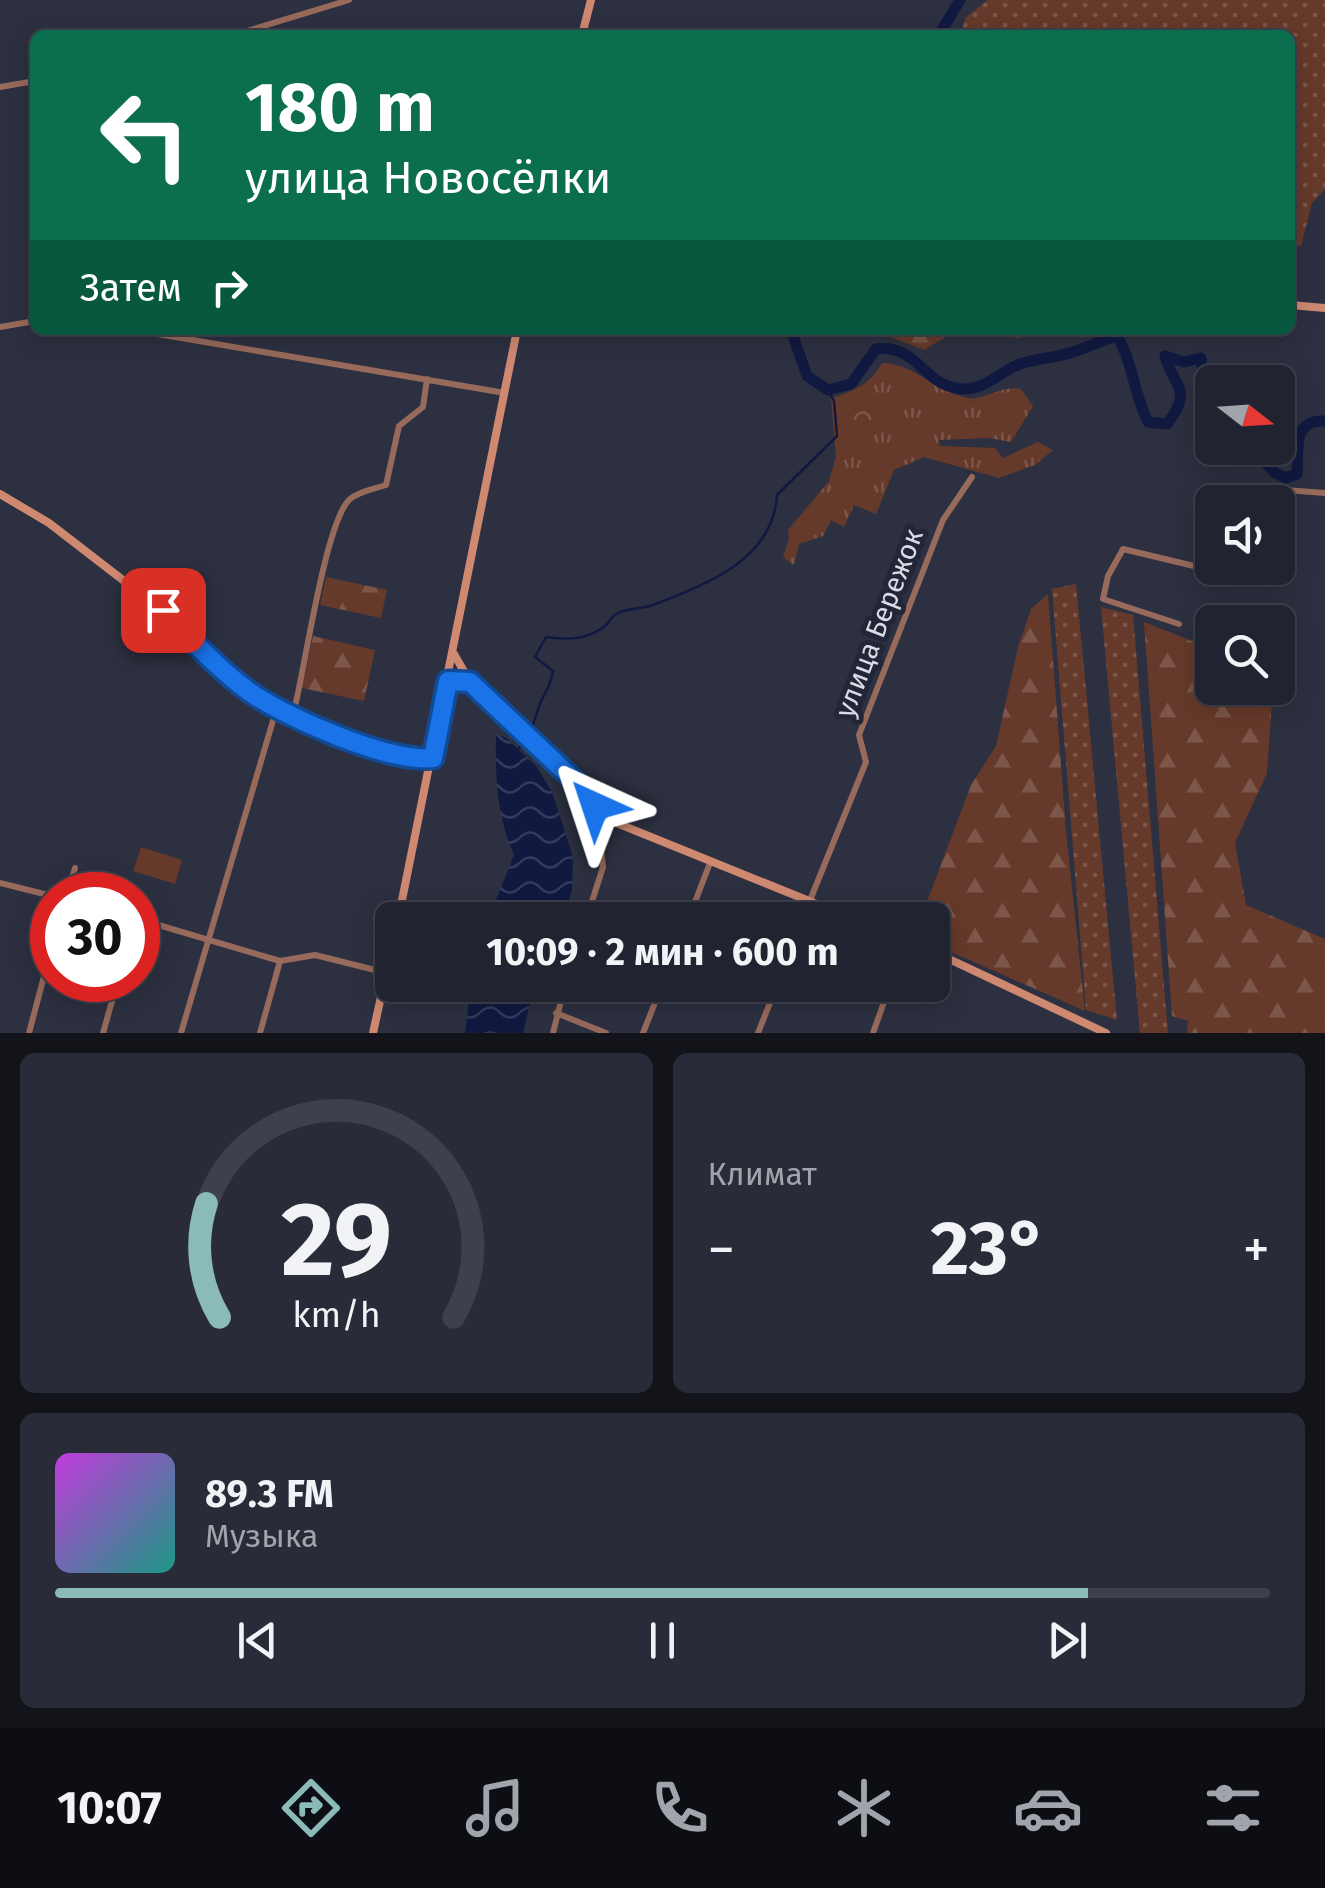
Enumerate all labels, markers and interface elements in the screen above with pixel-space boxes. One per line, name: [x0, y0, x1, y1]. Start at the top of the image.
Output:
text: 180 m: [245, 66, 435, 150]
icon: left: [80, 70, 210, 200]
text: улица Новосёлки: [245, 151, 612, 205]
icon: right: [202, 260, 257, 315]
text: Затем: [80, 265, 182, 311]
north arrow: [1195, 365, 1295, 465]
map controls: [1195, 365, 1295, 705]
button: sound: [1195, 485, 1295, 585]
street label: улица Бережок: [828, 524, 930, 722]
pin: [121, 568, 206, 653]
icon: arrive: [136, 583, 191, 638]
button: search: [1195, 605, 1295, 705]
position arrow: [543, 754, 647, 858]
speed limit sign: 30: [30, 872, 160, 1002]
text: 10:09 · 2 мин · 600 m: [486, 929, 839, 975]
text: Климат: [708, 1155, 817, 1193]
text: 29: [281, 1178, 392, 1303]
text: 23°: [931, 1204, 1047, 1294]
text: −: [708, 1217, 735, 1283]
text: +: [1243, 1217, 1270, 1283]
text: km/h: [292, 1294, 380, 1336]
text: 89.3 FM: [205, 1471, 334, 1517]
text: Музыка: [205, 1517, 318, 1555]
icon: previous: [230, 1613, 285, 1668]
icon: pause: [635, 1613, 690, 1668]
icon: next: [1040, 1613, 1095, 1668]
icon: directions: [276, 1773, 346, 1843]
icon: music: [460, 1773, 530, 1843]
icon: phone: [645, 1773, 715, 1843]
icon: climate: [829, 1773, 899, 1843]
icon: car: [1013, 1773, 1083, 1843]
icon: filters: [1198, 1773, 1268, 1843]
text: 10:07: [57, 1781, 162, 1835]

